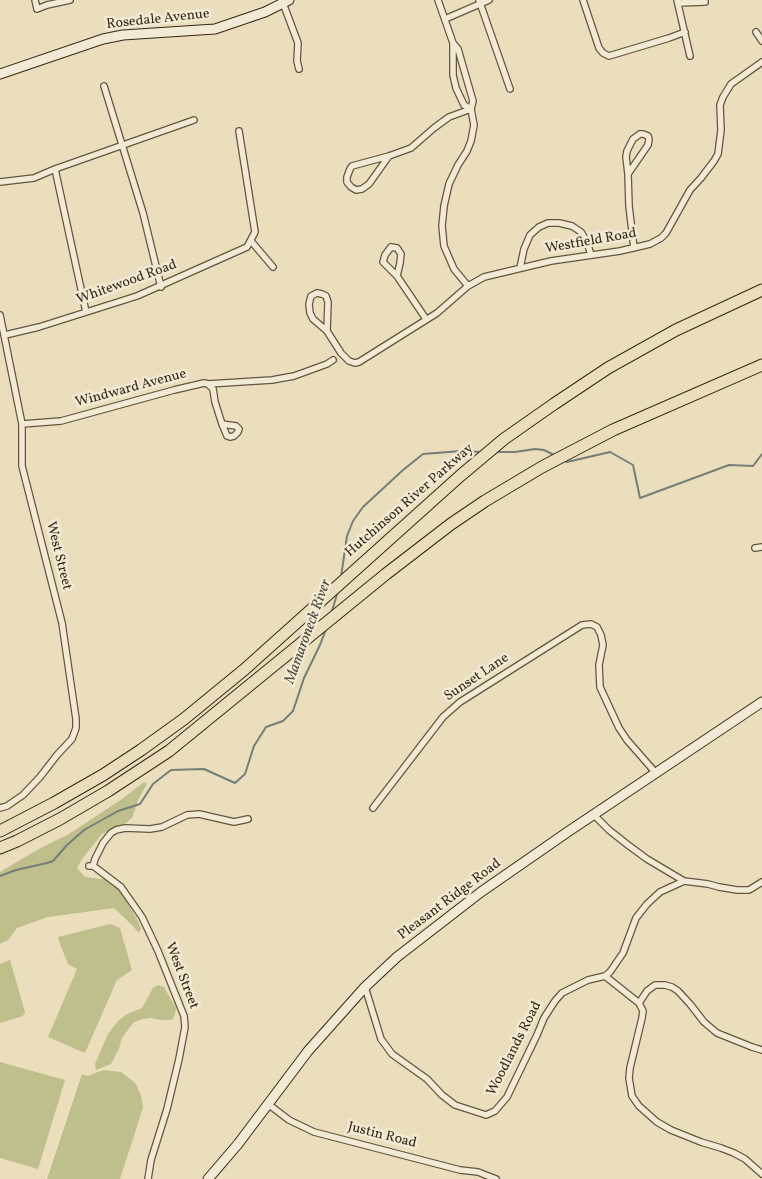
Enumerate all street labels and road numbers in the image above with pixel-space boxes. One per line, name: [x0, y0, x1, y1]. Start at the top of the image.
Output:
street label: Rosedale Avenue: [106, 6, 210, 34]
street label: Westfield Road: [544, 226, 638, 258]
street label: Whitewood Road: [74, 257, 180, 309]
street label: Windward Avenue: [74, 366, 188, 412]
street label: Hutchinson River Parkway: [342, 441, 478, 561]
street label: West Street: [41, 520, 75, 592]
street label: Sunset Lane: [442, 650, 512, 706]
street label: Pleasant Ridge Road: [395, 856, 505, 944]
street label: West Street: [161, 940, 201, 1012]
street label: Woodlands Road: [484, 999, 546, 1099]
street label: Justin Road: [346, 1119, 418, 1153]

